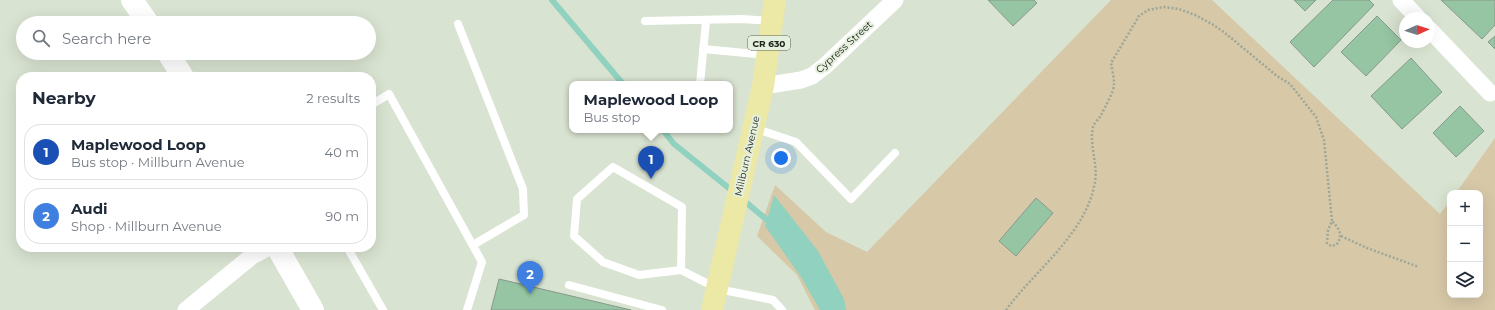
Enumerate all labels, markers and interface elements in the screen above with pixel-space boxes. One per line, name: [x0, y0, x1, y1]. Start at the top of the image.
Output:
north arrow: [1399, 12, 1435, 48]
search box: [16, 16, 376, 60]
street label: Cypress Street: [813, 18, 875, 76]
icon: search: [30, 27, 52, 49]
text: Search here: [62, 29, 151, 48]
road number: CR 630: [748, 36, 790, 50]
popup: [569, 81, 733, 133]
text: Nearby: [32, 88, 96, 108]
text: 2 results: [306, 90, 360, 106]
text: Maplewood Loop: [584, 90, 718, 109]
text: Bus stop: [584, 109, 640, 125]
street label: Millburn Avenue: [731, 115, 763, 197]
text: Maplewood Loop: [71, 135, 206, 154]
text: 1: [43, 144, 49, 160]
text: 40 m: [325, 144, 359, 160]
pin: 1: [638, 146, 664, 179]
your location: [771, 148, 791, 168]
text: Bus stop · Millburn Avenue: [71, 154, 245, 170]
map controls: [1447, 190, 1483, 298]
button: +: [1447, 190, 1483, 226]
text: Audi: [71, 199, 108, 218]
text: 2: [42, 208, 50, 224]
text: 90 m: [325, 208, 359, 224]
text: Shop · Millburn Avenue: [71, 218, 222, 234]
button: −: [1447, 226, 1483, 262]
pin: 2: [517, 261, 543, 294]
button: layers: [1447, 262, 1483, 298]

